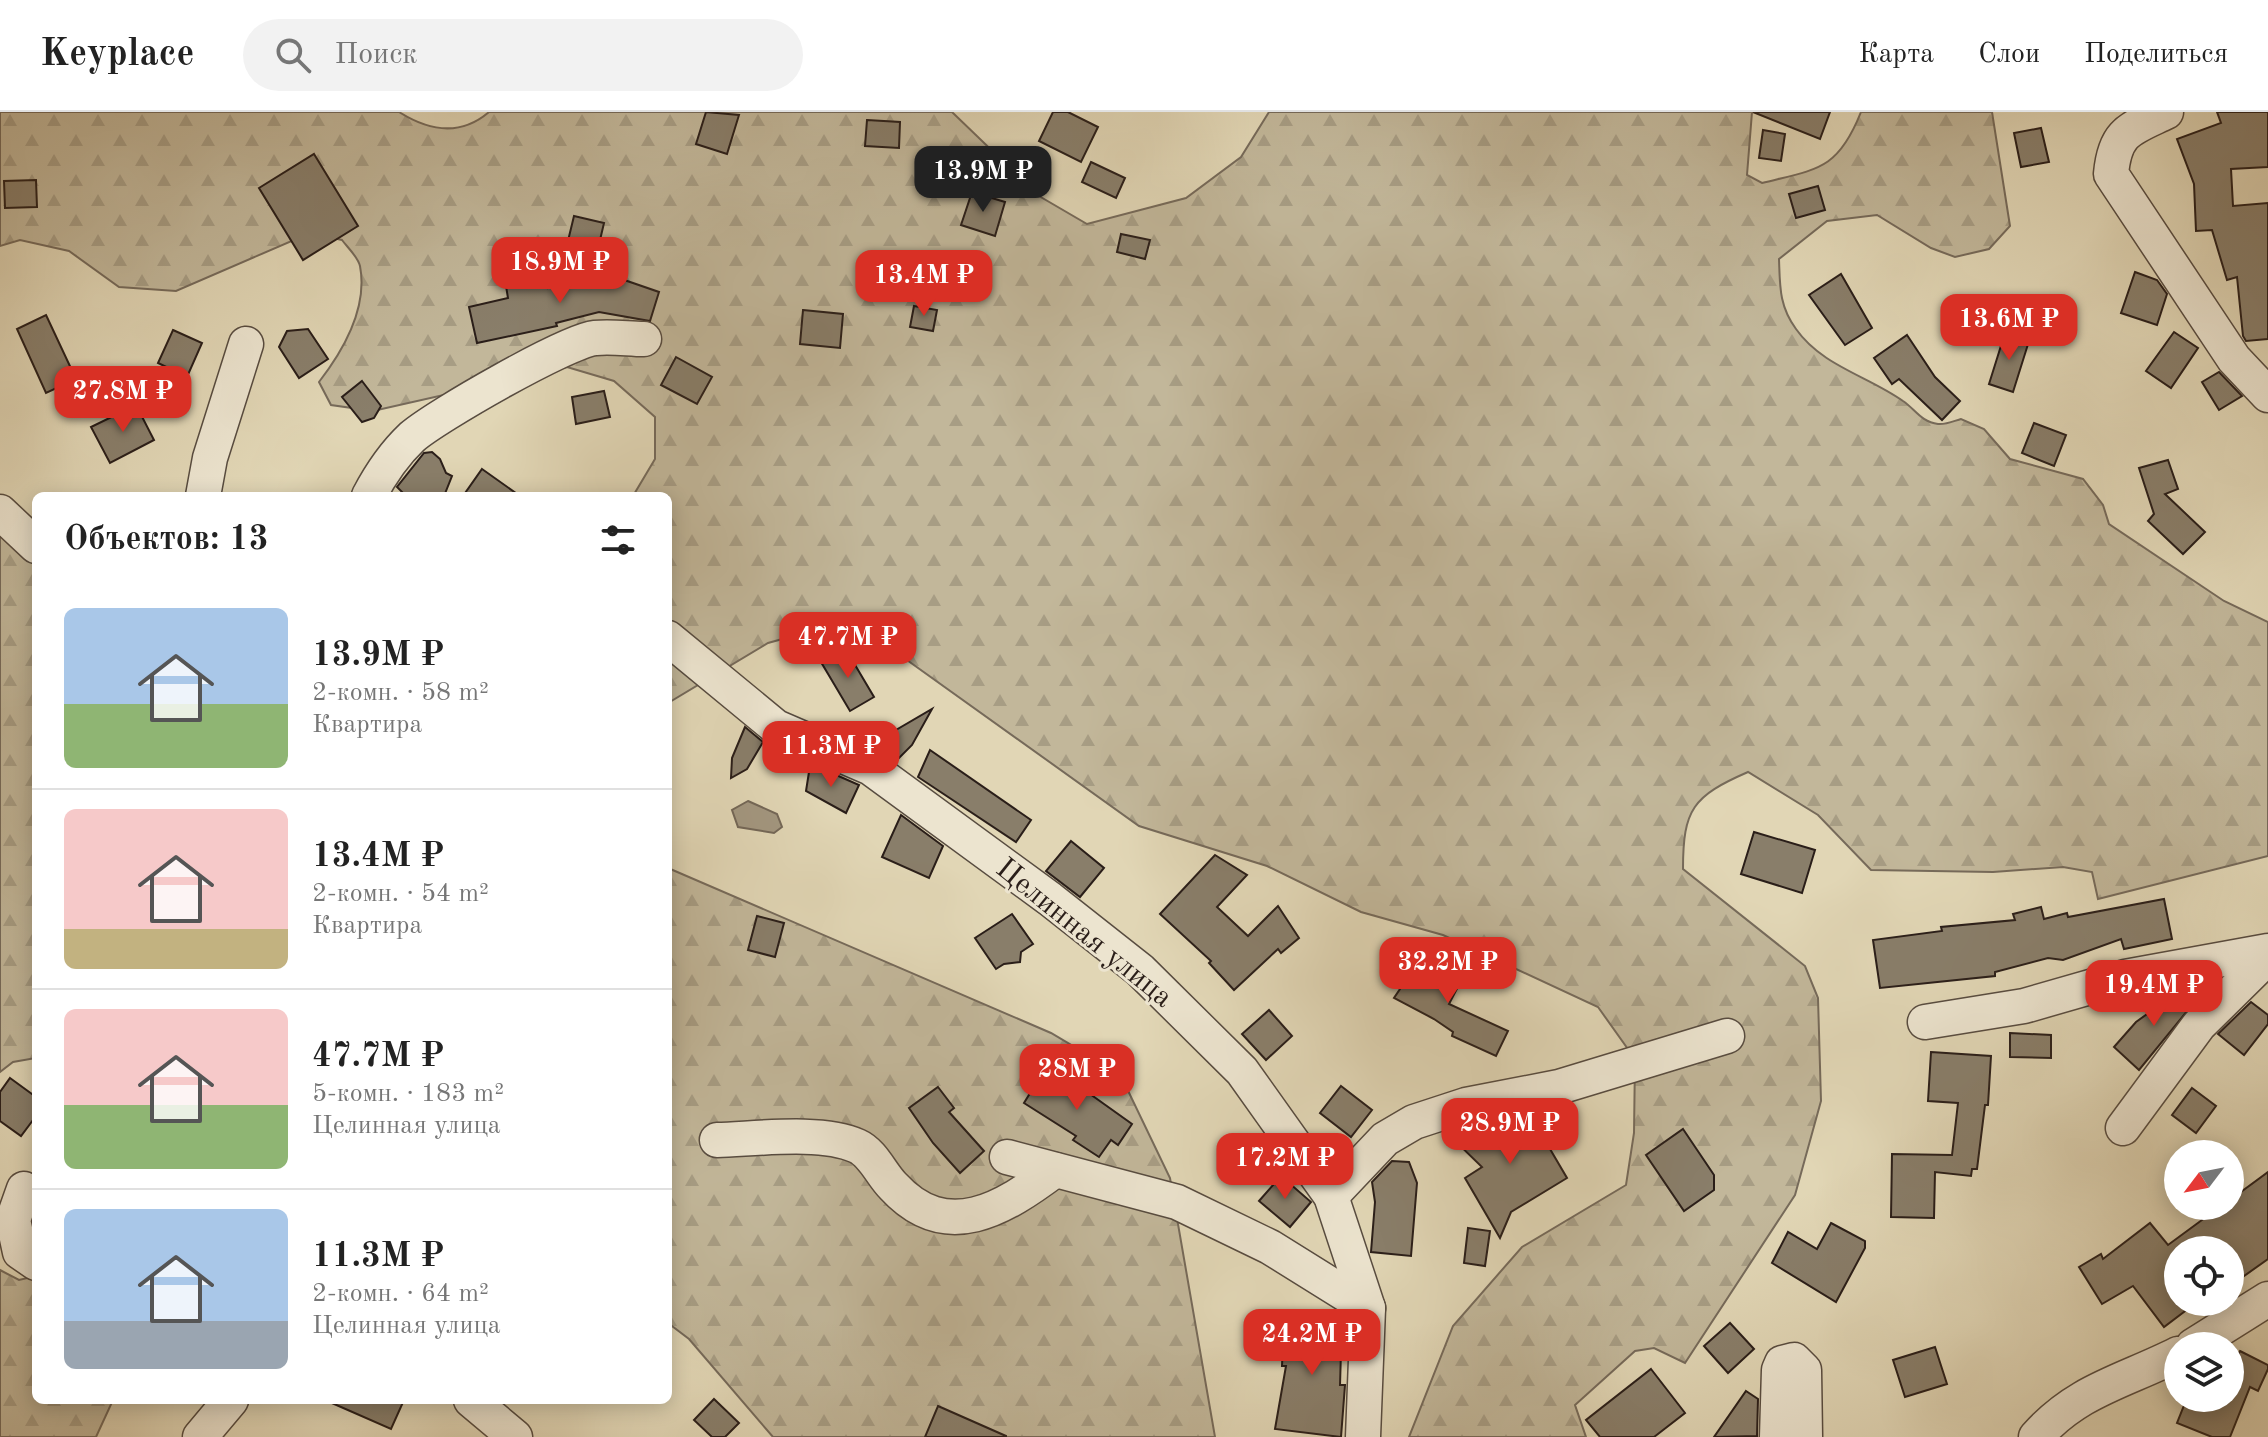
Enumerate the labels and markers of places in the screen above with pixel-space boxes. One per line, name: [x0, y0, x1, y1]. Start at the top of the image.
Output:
pin: 13.9M ₽: [909, 146, 1057, 214]
pin: 18.9M ₽: [486, 237, 634, 305]
pin: 13.4M ₽: [850, 250, 998, 318]
pin: 13.6M ₽: [1935, 294, 2083, 362]
pin: 27.8M ₽: [49, 366, 197, 434]
pin: 47.7M ₽: [774, 612, 922, 680]
pin: 11.3M ₽: [757, 721, 905, 789]
pin: 32.2M ₽: [1374, 937, 1522, 1005]
pin: 19.4M ₽: [2080, 960, 2228, 1028]
pin: 28M ₽: [1021, 1044, 1133, 1112]
pin: 28.9M ₽: [1436, 1098, 1584, 1166]
pin: 17.2M ₽: [1211, 1133, 1359, 1201]
pin: 24.2M ₽: [1238, 1309, 1386, 1377]

